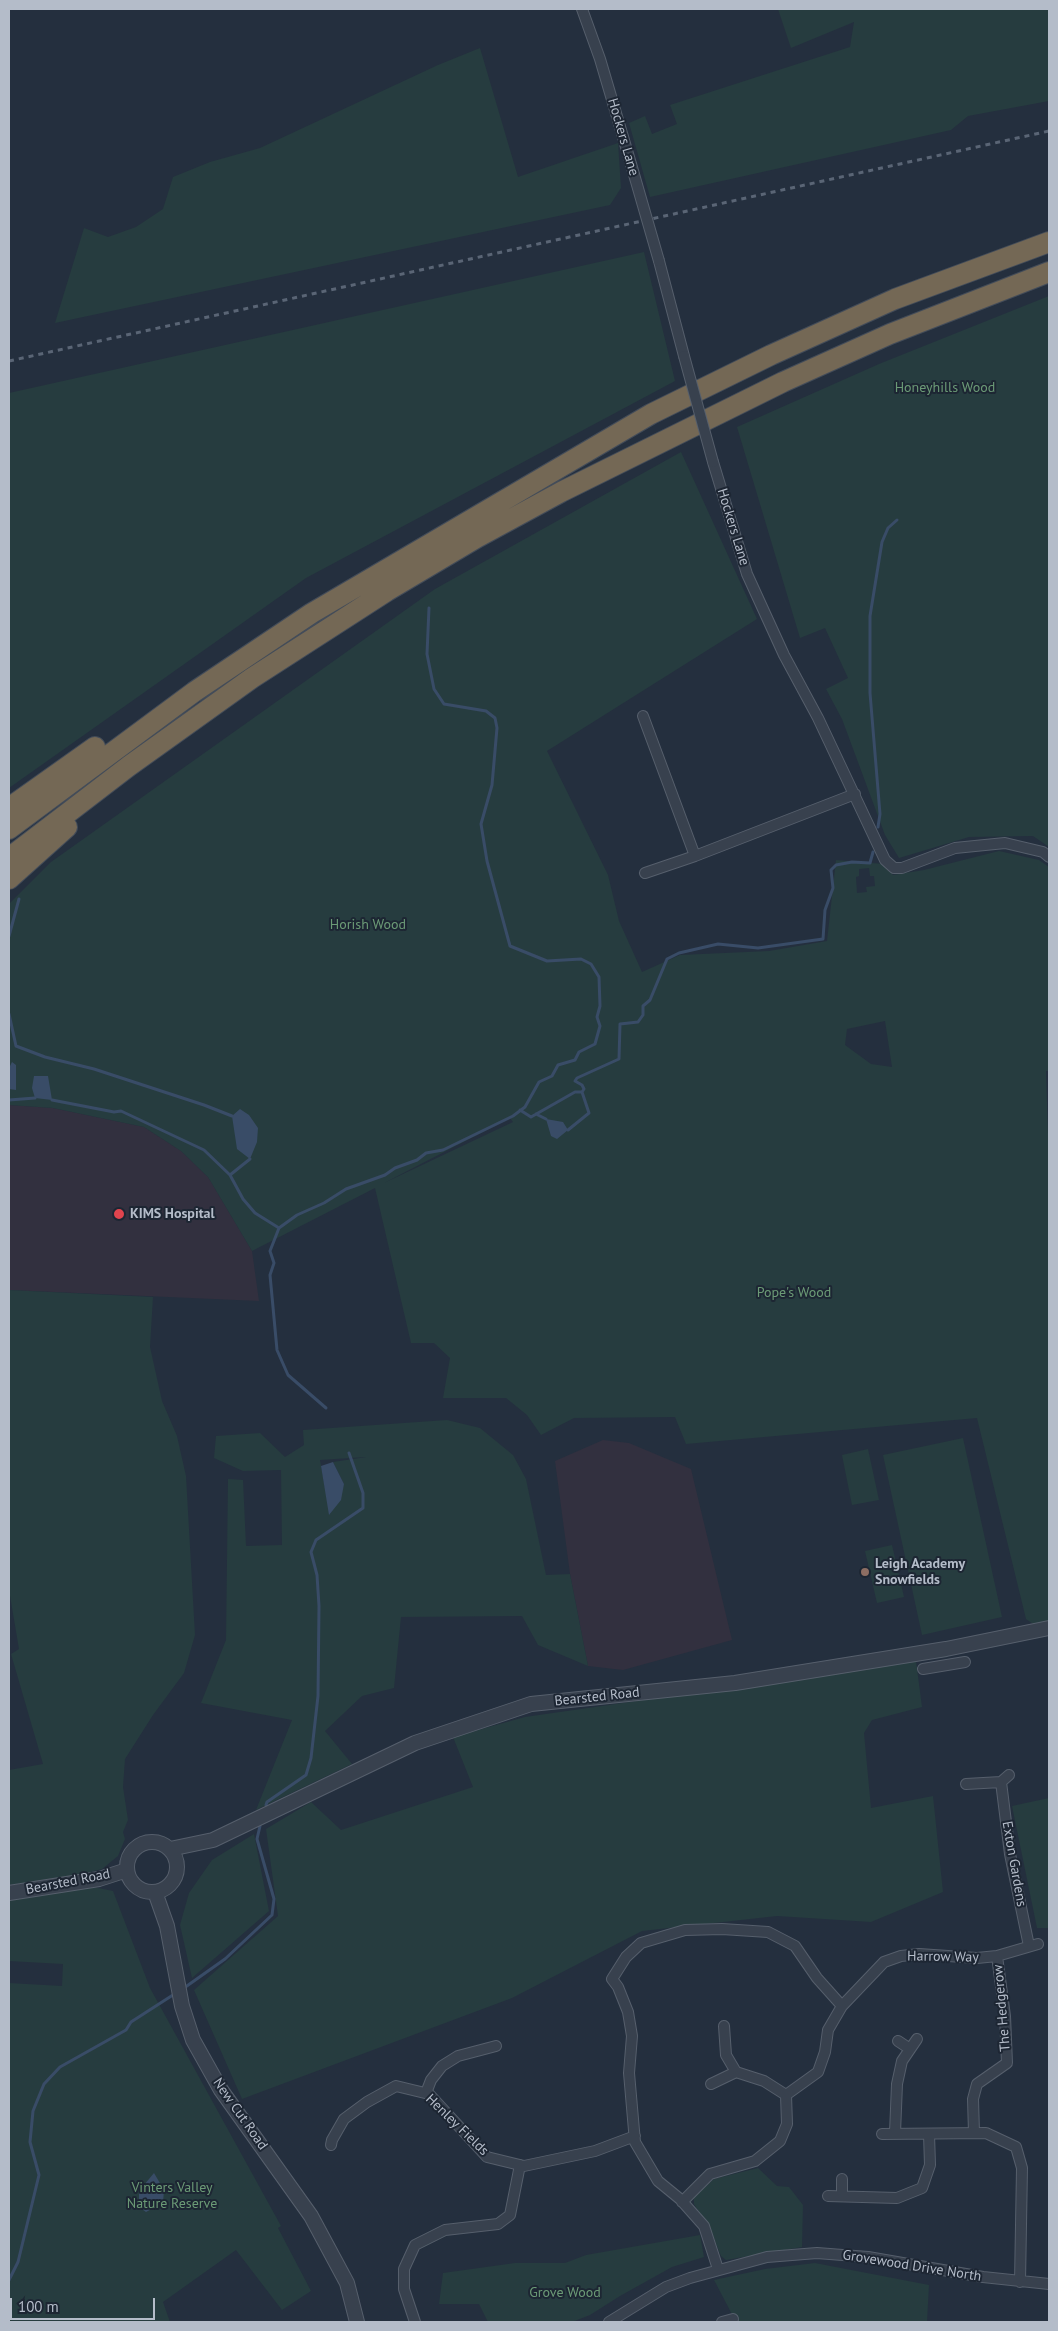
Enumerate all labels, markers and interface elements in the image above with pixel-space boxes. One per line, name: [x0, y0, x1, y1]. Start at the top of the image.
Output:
street label: Hockers Lane: [604, 96, 642, 178]
park label: Honeyhills Wood: [895, 380, 995, 396]
street label: Hockers Lane: [713, 486, 753, 568]
park label: Horish Wood: [330, 917, 406, 933]
place label: KIMS Hospital: [130, 1206, 215, 1222]
marker: KIMS Hospital: [112, 1207, 126, 1221]
park label: Pope's Wood: [757, 1285, 831, 1301]
place label: Leigh Academy Snowfields: [875, 1556, 965, 1588]
marker: Leigh Academy Snowfields: [859, 1566, 871, 1578]
street label: Bearsted Road: [554, 1684, 640, 1710]
street label: Exton Gardens: [998, 1820, 1030, 1908]
street label: Bearsted Road: [24, 1866, 112, 1898]
street label: Harrow Way: [907, 1948, 979, 1966]
street label: The Hedgerow: [990, 1964, 1014, 2052]
street label: New Cut Road: [209, 2075, 271, 2153]
street label: Henley Fields: [422, 2091, 492, 2159]
park label: Vinters Valley Nature Reserve: [127, 2180, 217, 2212]
street label: Grovewood Drive North: [841, 2247, 983, 2285]
park label: Grove Wood: [529, 2285, 601, 2301]
scale bar: [12, 2288, 158, 2320]
text: 100 m: [18, 2297, 59, 2316]

